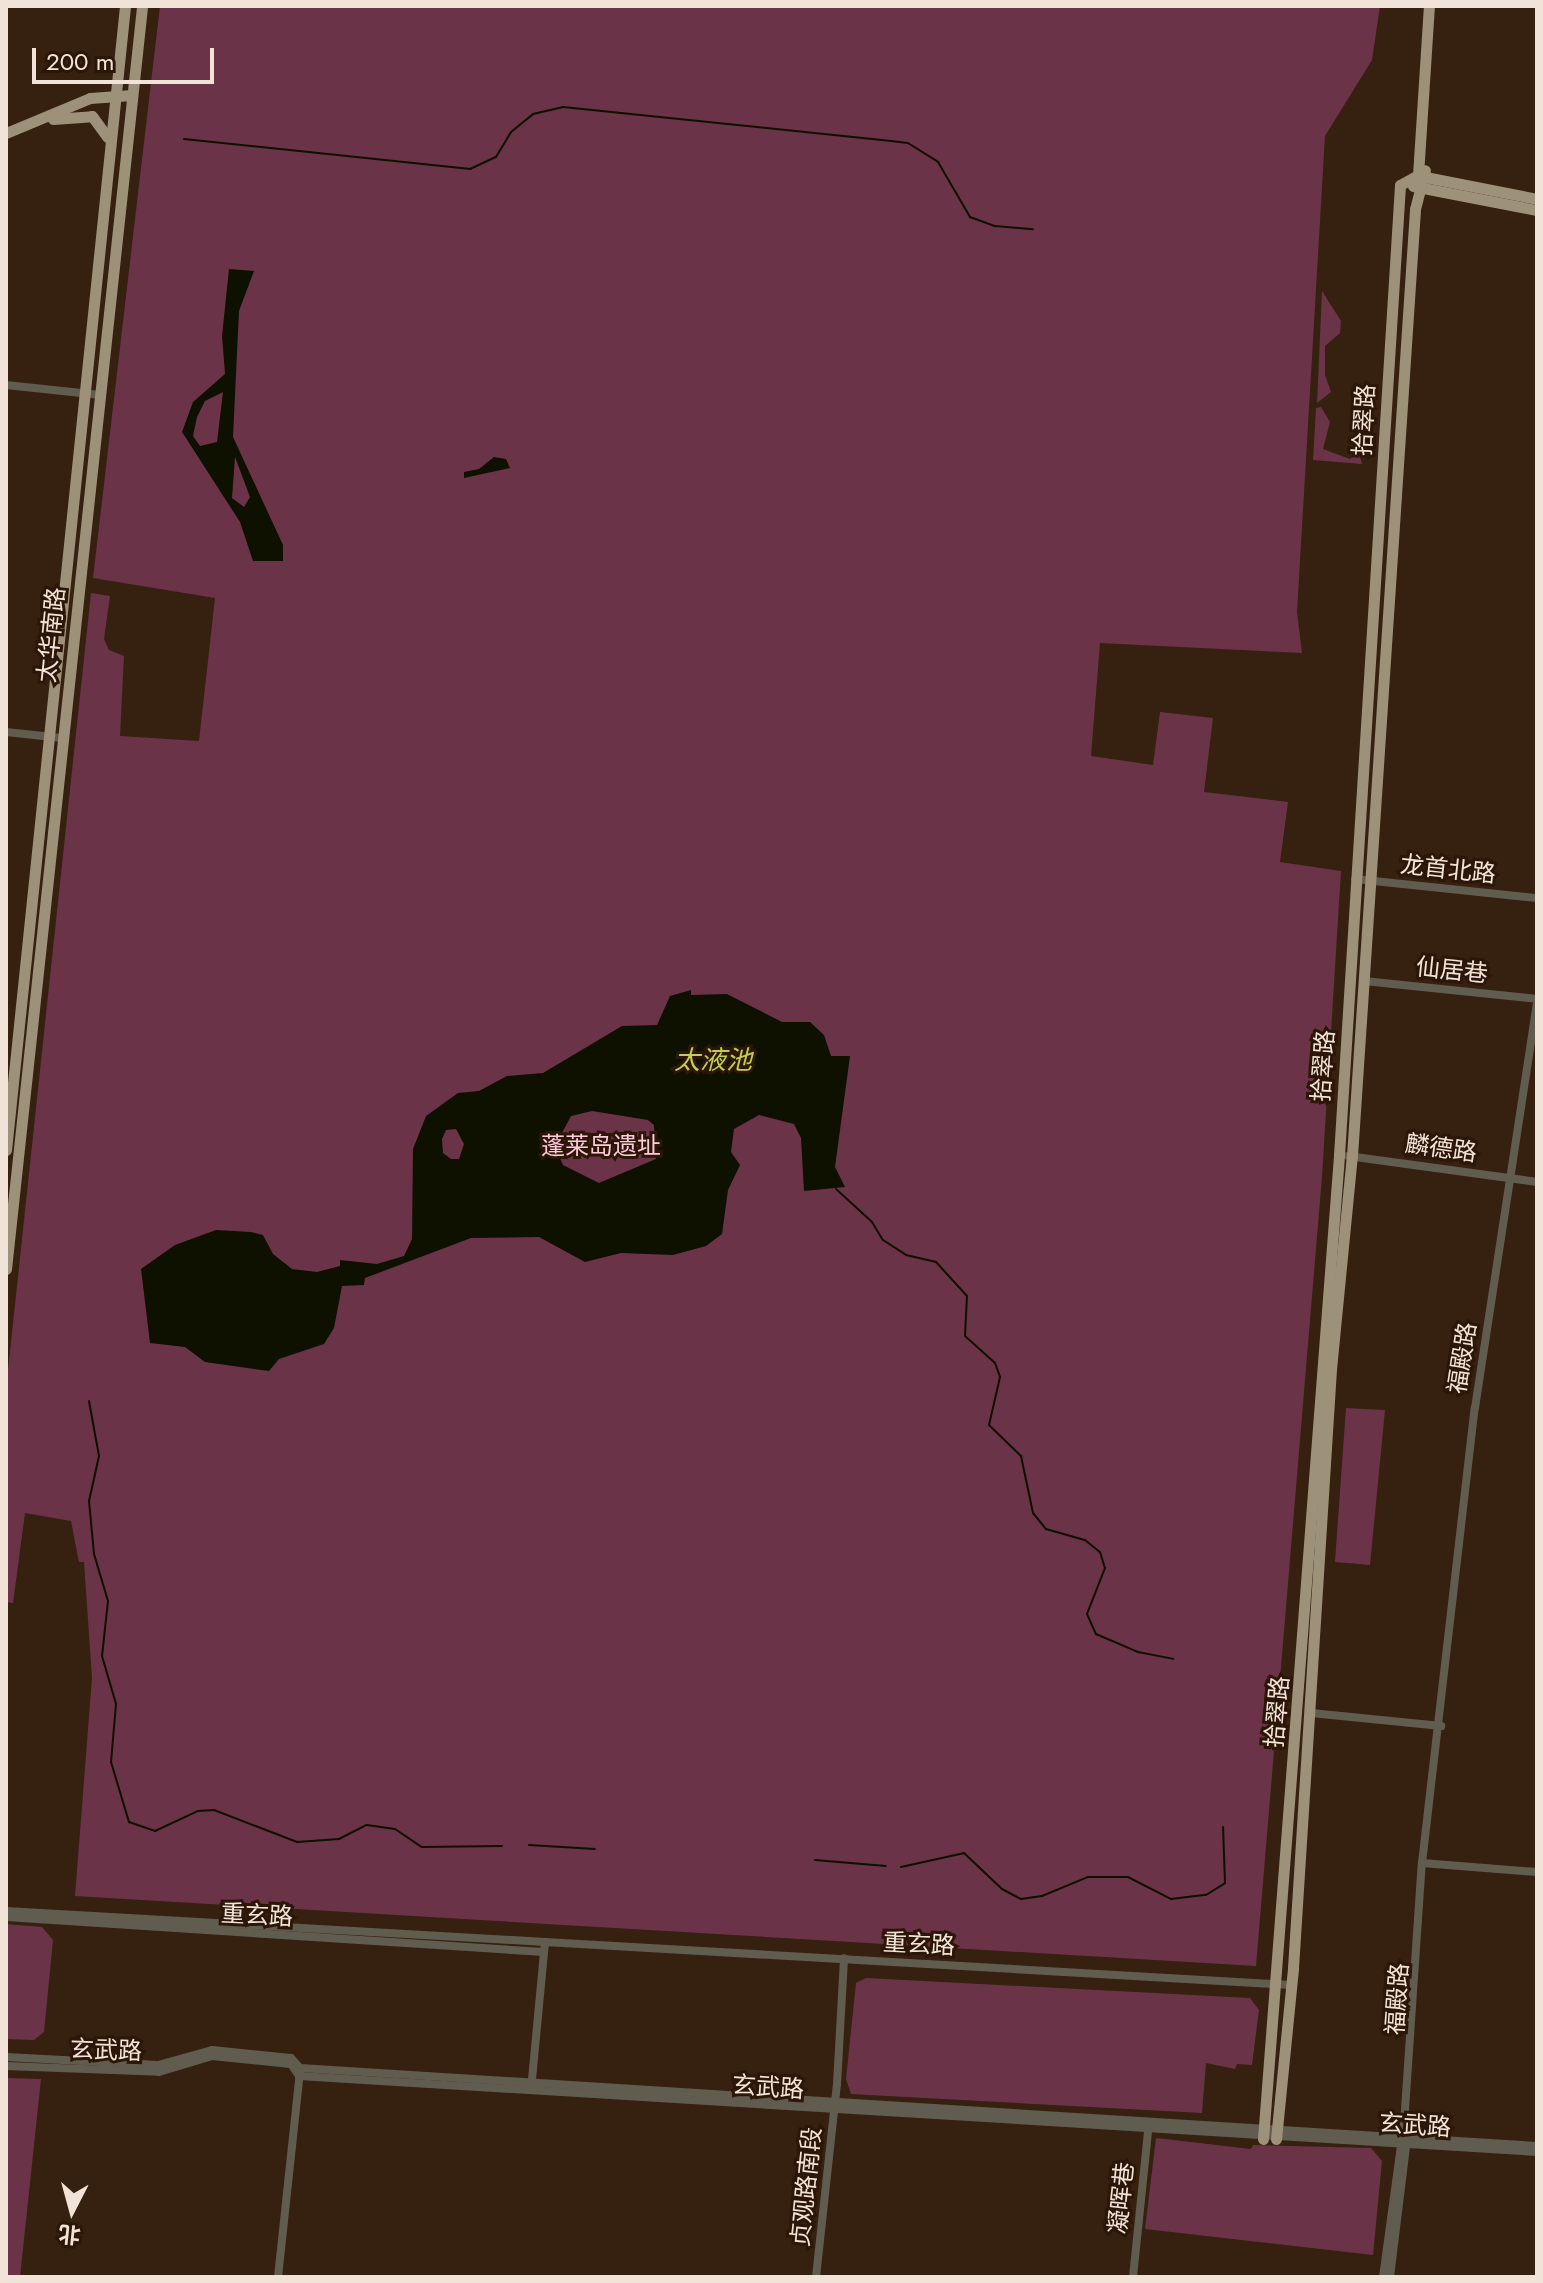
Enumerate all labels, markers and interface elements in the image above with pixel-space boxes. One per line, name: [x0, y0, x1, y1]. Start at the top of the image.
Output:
scale bar: [36, 32, 218, 82]
text: 200 m: [46, 44, 114, 79]
street label: 拾翠路: [1348, 383, 1380, 457]
street label: 太华南路: [32, 586, 70, 684]
street label: 龙首北路: [1399, 850, 1497, 888]
street label: 仙居巷: [1415, 952, 1489, 988]
street label: 拾翠路: [1306, 1029, 1340, 1103]
water label: 太液池: [674, 1045, 752, 1077]
street label: 麟德路: [1403, 1129, 1479, 1167]
park label: 蓬莱岛遗址: [541, 1132, 661, 1160]
street label: 福殿路: [1442, 1320, 1482, 1396]
street label: 拾翠路: [1260, 1675, 1294, 1749]
street label: 重玄路: [220, 1899, 294, 1931]
street label: 重玄路: [882, 1928, 956, 1960]
street label: 福殿路: [1380, 1962, 1414, 2036]
street label: 玄武路: [70, 2034, 142, 2066]
street label: 玄武路: [731, 2070, 805, 2104]
street label: 玄武路: [1378, 2108, 1452, 2142]
street label: 贞观路南段: [785, 2126, 827, 2248]
street label: 凝晖巷: [1103, 2161, 1139, 2235]
north arrow: [32, 2171, 112, 2251]
text: 北: [57, 2218, 82, 2252]

